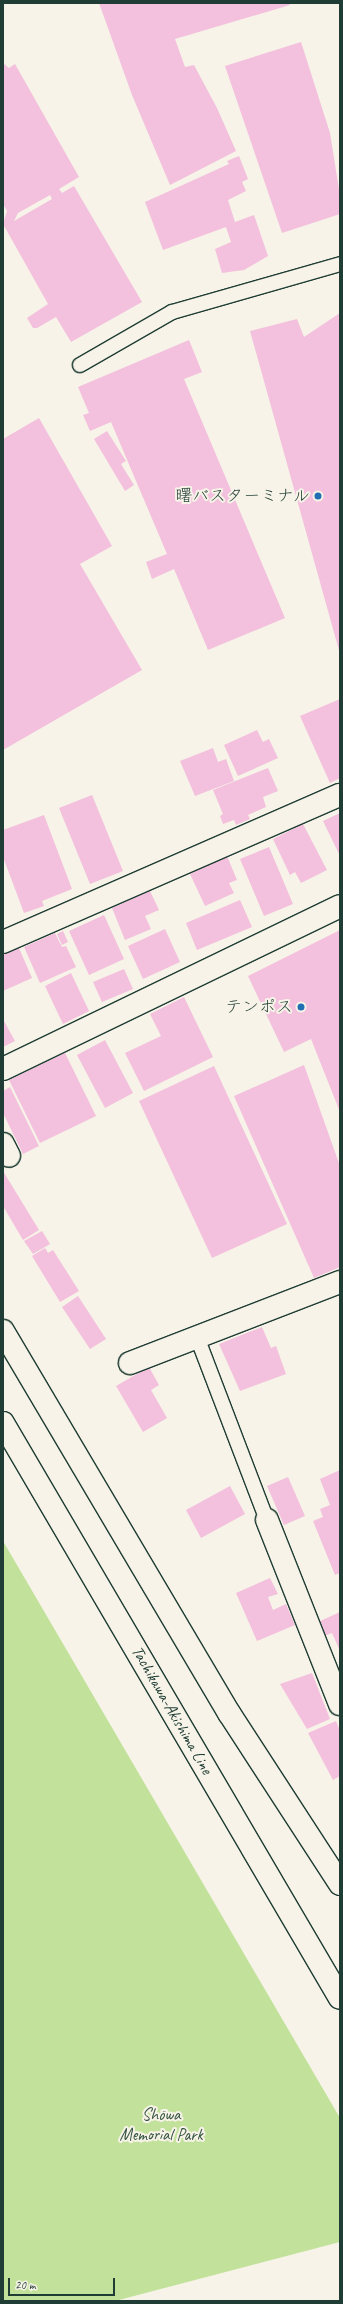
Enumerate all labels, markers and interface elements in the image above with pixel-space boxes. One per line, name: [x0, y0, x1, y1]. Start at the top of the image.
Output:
place label: 曙バスターミナル: [174, 486, 310, 506]
marker: 曙バスターミナル: [313, 491, 323, 501]
place label: テンポス: [225, 997, 293, 1017]
marker: テンポス: [296, 1002, 306, 1012]
street label: Tachikawa-Akishima Line: [127, 1642, 217, 1778]
park label: Shōwa Memorial Park: [119, 2105, 203, 2145]
scale bar: [10, 2270, 117, 2296]
text: 20 m: [15, 2277, 35, 2293]

